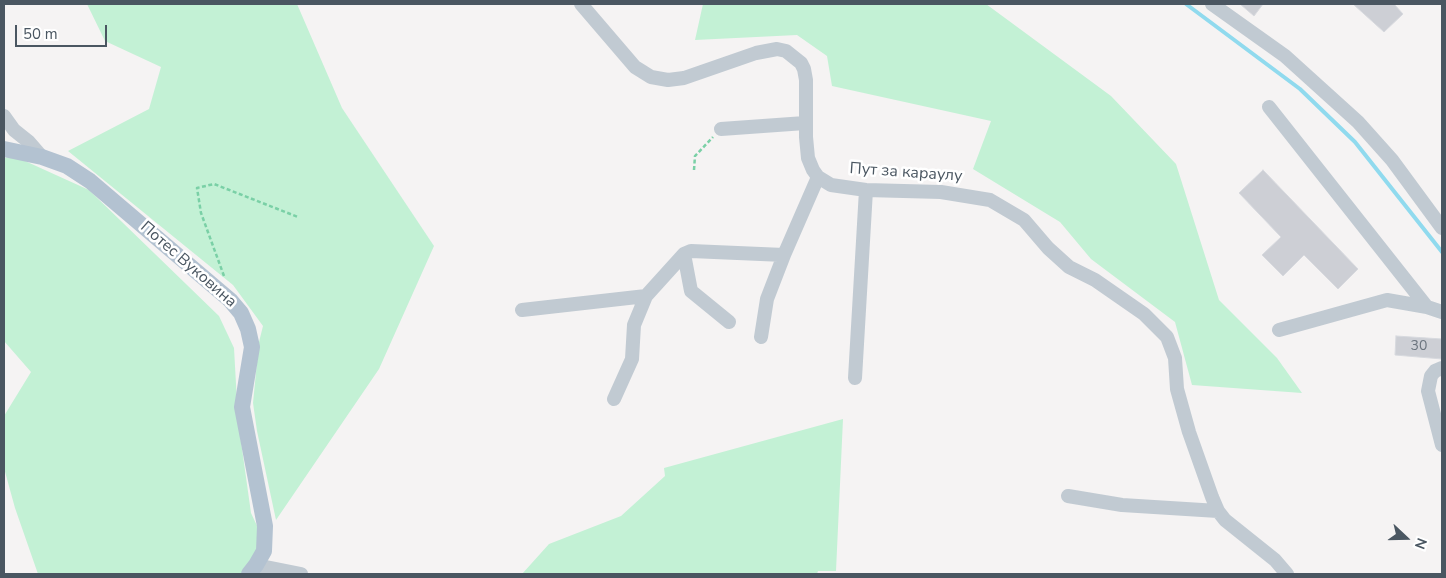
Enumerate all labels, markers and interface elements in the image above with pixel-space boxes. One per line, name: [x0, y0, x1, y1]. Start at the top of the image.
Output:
scale bar: [18, 15, 110, 47]
text: 50 m: [23, 24, 58, 44]
street label: Пут за караулу: [849, 159, 963, 187]
street label: Потес Вуковина: [136, 218, 240, 312]
house number: 30: [1411, 339, 1427, 355]
north arrow: [1381, 513, 1431, 563]
text: N: [1410, 535, 1431, 552]

